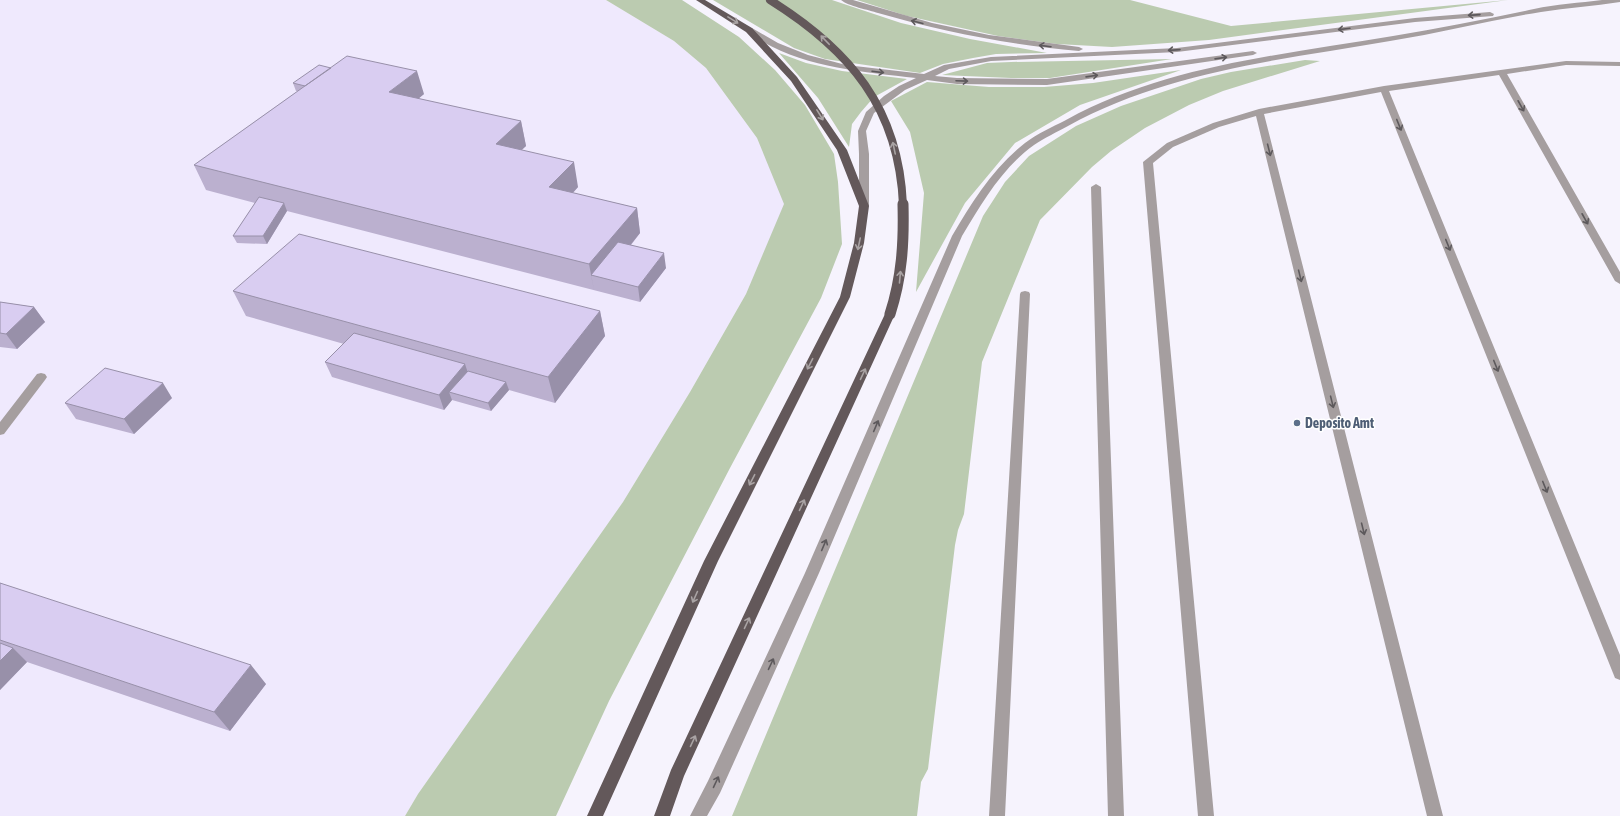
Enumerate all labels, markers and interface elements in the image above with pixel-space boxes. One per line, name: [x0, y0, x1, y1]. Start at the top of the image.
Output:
one-way arrow: [1468, 12, 1481, 19]
one-way arrow: [727, 17, 739, 25]
one-way arrow: [911, 18, 924, 26]
one-way arrow: [1338, 25, 1351, 33]
one-way arrow: [820, 35, 830, 45]
one-way arrow: [1039, 42, 1052, 50]
one-way arrow: [1168, 47, 1181, 54]
one-way arrow: [1214, 54, 1227, 62]
one-way arrow: [871, 68, 884, 76]
one-way arrow: [1085, 72, 1098, 80]
one-way arrow: [955, 77, 968, 85]
one-way arrow: [1518, 99, 1526, 111]
one-way arrow: [816, 109, 824, 120]
one-way arrow: [1396, 118, 1403, 130]
one-way arrow: [889, 141, 897, 154]
one-way arrow: [1266, 143, 1273, 156]
one-way arrow: [1582, 213, 1589, 225]
one-way arrow: [854, 237, 862, 250]
one-way arrow: [1444, 239, 1452, 251]
one-way arrow: [1297, 270, 1305, 283]
one-way arrow: [896, 271, 903, 284]
one-way arrow: [806, 358, 814, 370]
one-way arrow: [1493, 359, 1501, 371]
one-way arrow: [860, 369, 867, 381]
one-way arrow: [1329, 396, 1336, 409]
place label: Deposito Amt: [1305, 415, 1374, 431]
marker: Deposito Amt: [1292, 418, 1302, 428]
one-way arrow: [873, 420, 880, 432]
one-way arrow: [748, 474, 755, 486]
one-way arrow: [1541, 480, 1549, 492]
one-way arrow: [799, 499, 806, 511]
one-way arrow: [1360, 522, 1368, 535]
one-way arrow: [821, 540, 828, 552]
one-way arrow: [690, 591, 698, 603]
one-way arrow: [744, 617, 751, 629]
one-way arrow: [767, 658, 775, 670]
one-way arrow: [690, 735, 697, 747]
one-way arrow: [713, 776, 720, 788]

